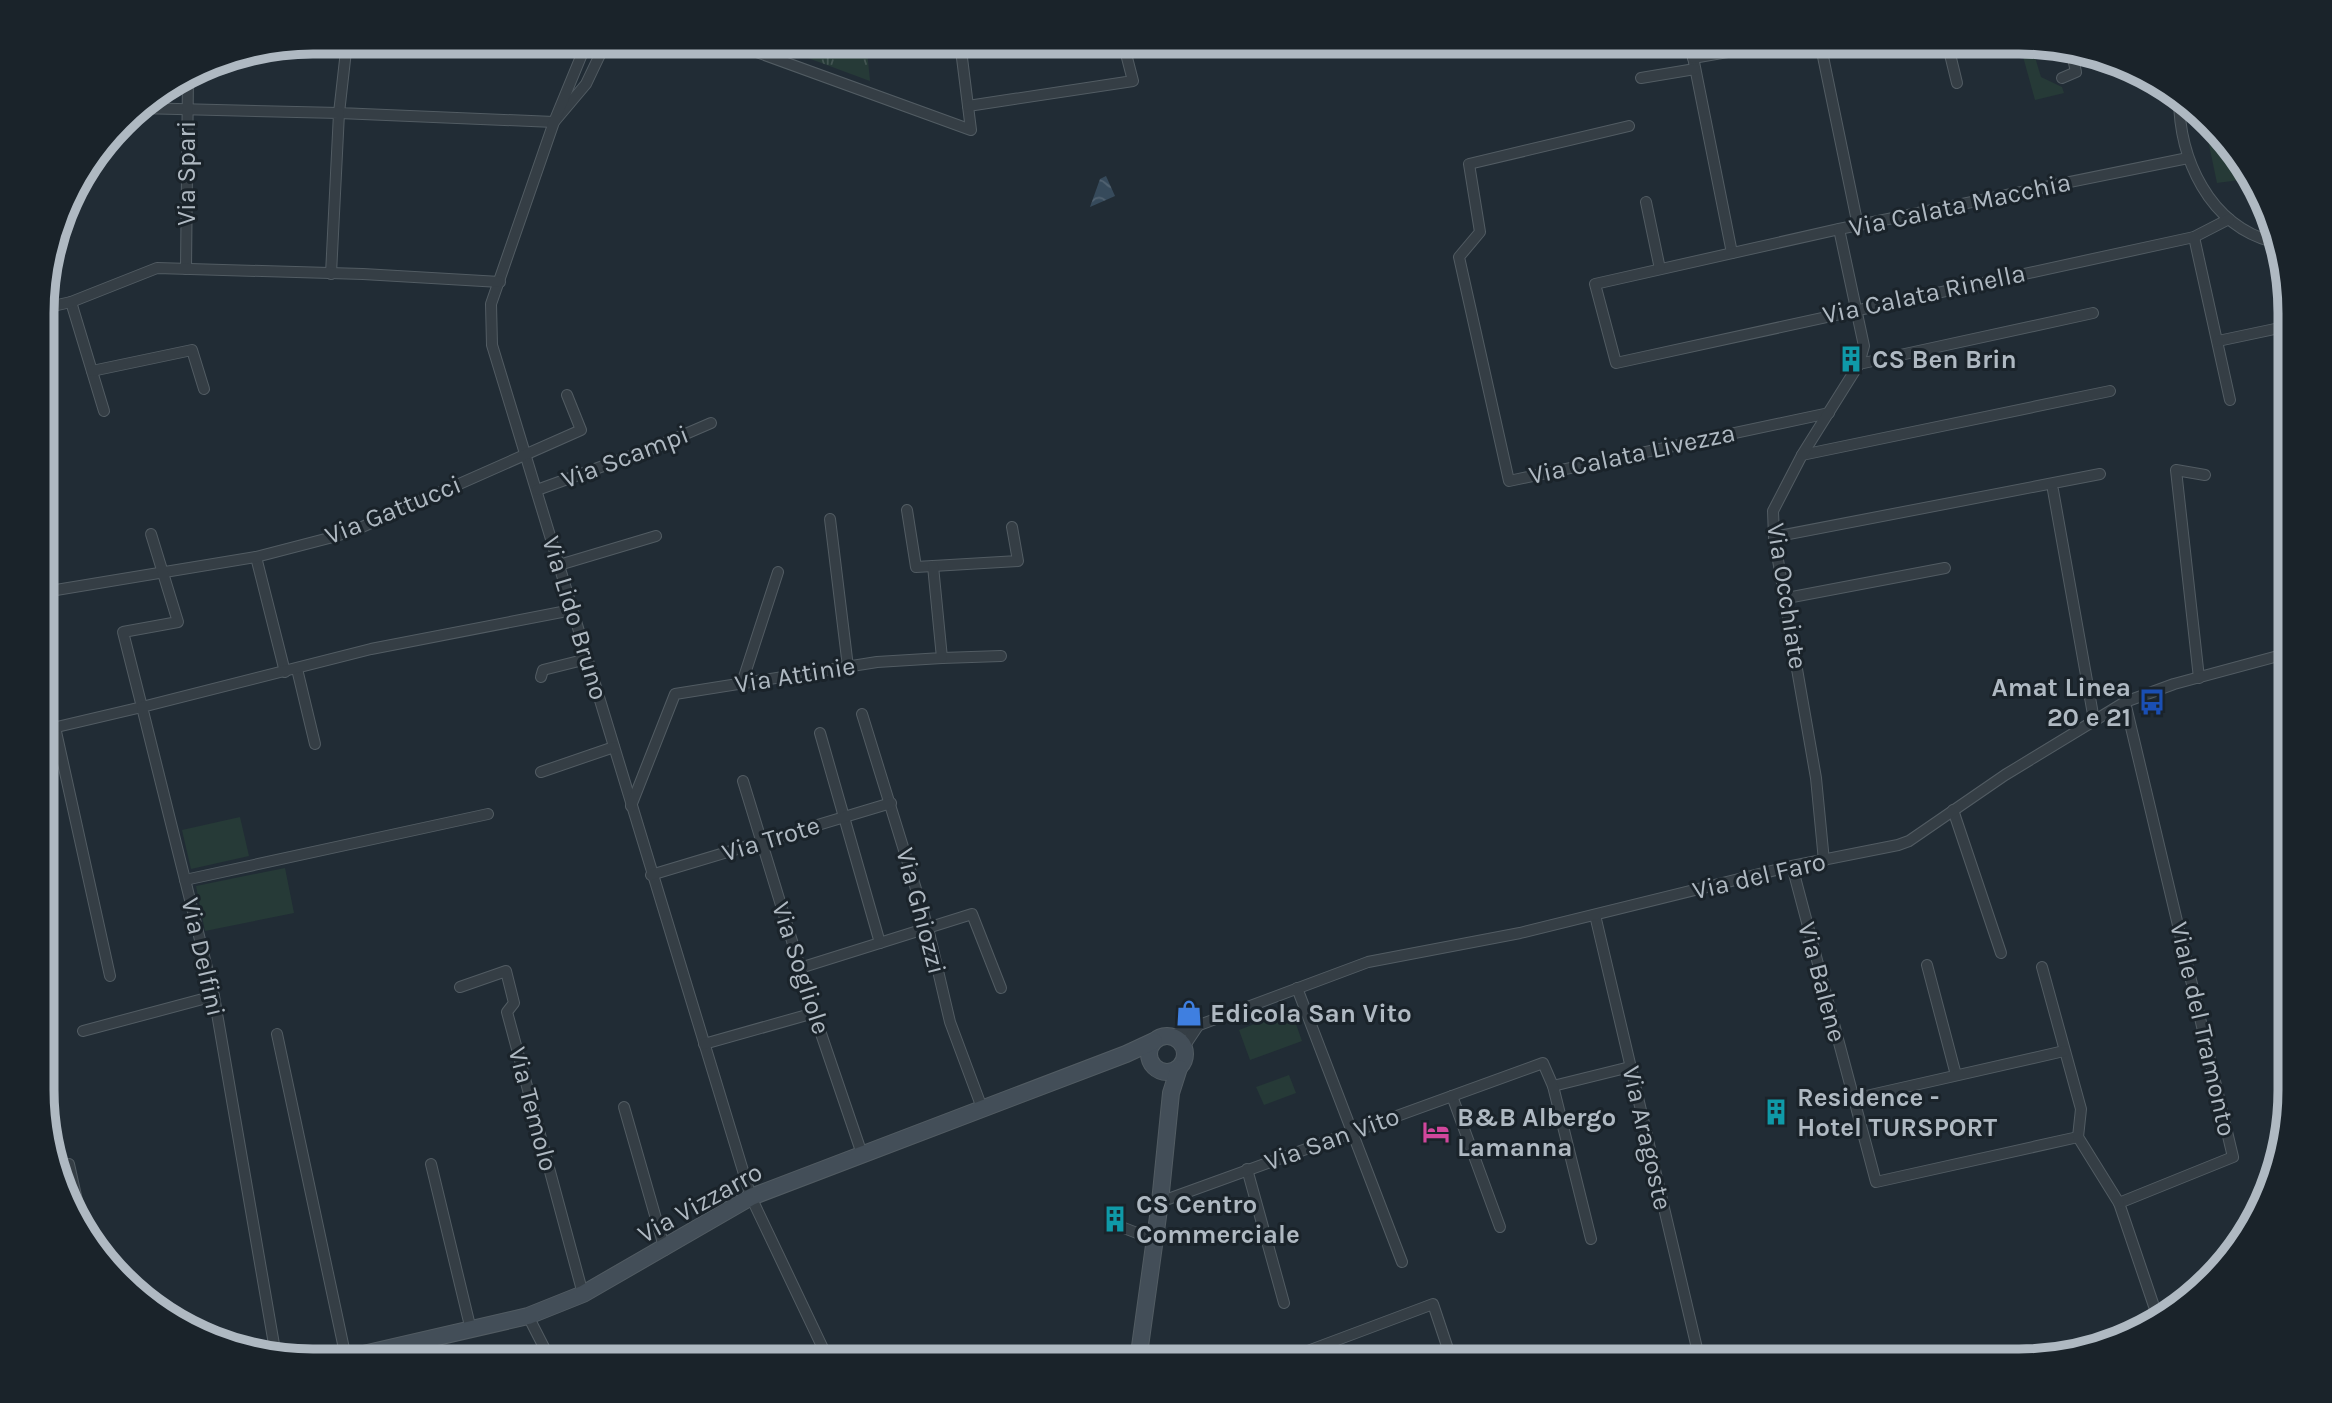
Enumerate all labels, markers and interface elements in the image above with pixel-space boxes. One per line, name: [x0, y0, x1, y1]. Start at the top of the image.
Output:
street label: Via Spari: [171, 120, 202, 226]
street label: Via Calata Macchia: [1846, 166, 2074, 244]
street label: Via Calata Rinella: [1820, 257, 2028, 331]
building icon: CS Ben Brin: [1836, 344, 1866, 374]
place label: CS Ben Brin: [1872, 344, 2017, 375]
street label: Via Calata Livezza: [1526, 417, 1738, 491]
street label: Via Scampi: [557, 419, 693, 495]
street label: Via Gattucci: [321, 469, 465, 551]
street label: Via Occhiate: [1760, 521, 1814, 671]
street label: Via Lido Bruno: [535, 532, 615, 704]
street label: Via Attinie: [732, 650, 858, 700]
place label: Amat Linea 20 e 21: [1991, 672, 2131, 733]
bus stop icon: Amat Linea 20 e 21: [2137, 687, 2167, 717]
street label: Via Trote: [718, 809, 824, 869]
street label: Via Ghiozzi: [889, 844, 953, 978]
street label: Via del Faro: [1689, 846, 1829, 906]
street label: Via Delfini: [174, 895, 232, 1019]
street label: Via Sogliole: [765, 898, 837, 1038]
street label: Via Balene: [1791, 919, 1853, 1045]
street label: Viale del Tramonto: [2163, 919, 2243, 1139]
shop icon: Edicola San Vito: [1174, 998, 1204, 1028]
place label: Edicola San Vito: [1210, 998, 1412, 1029]
street label: Via Temolo: [502, 1044, 564, 1174]
street label: Via Aragoste: [1615, 1063, 1679, 1213]
place label: Residence - Hotel TURSPORT: [1797, 1082, 1997, 1143]
building icon: Residence - Hotel TURSPORT: [1761, 1097, 1791, 1127]
street label: Via San Vito: [1260, 1100, 1404, 1178]
place label: B&B Albergo Lamanna: [1457, 1102, 1616, 1163]
hotel icon: B&B Albergo Lamanna: [1421, 1117, 1451, 1147]
street label: Via Vizzarro: [632, 1156, 768, 1250]
place label: CS Centro Commerciale: [1136, 1189, 1300, 1250]
building icon: CS Centro Commerciale: [1100, 1204, 1130, 1234]

